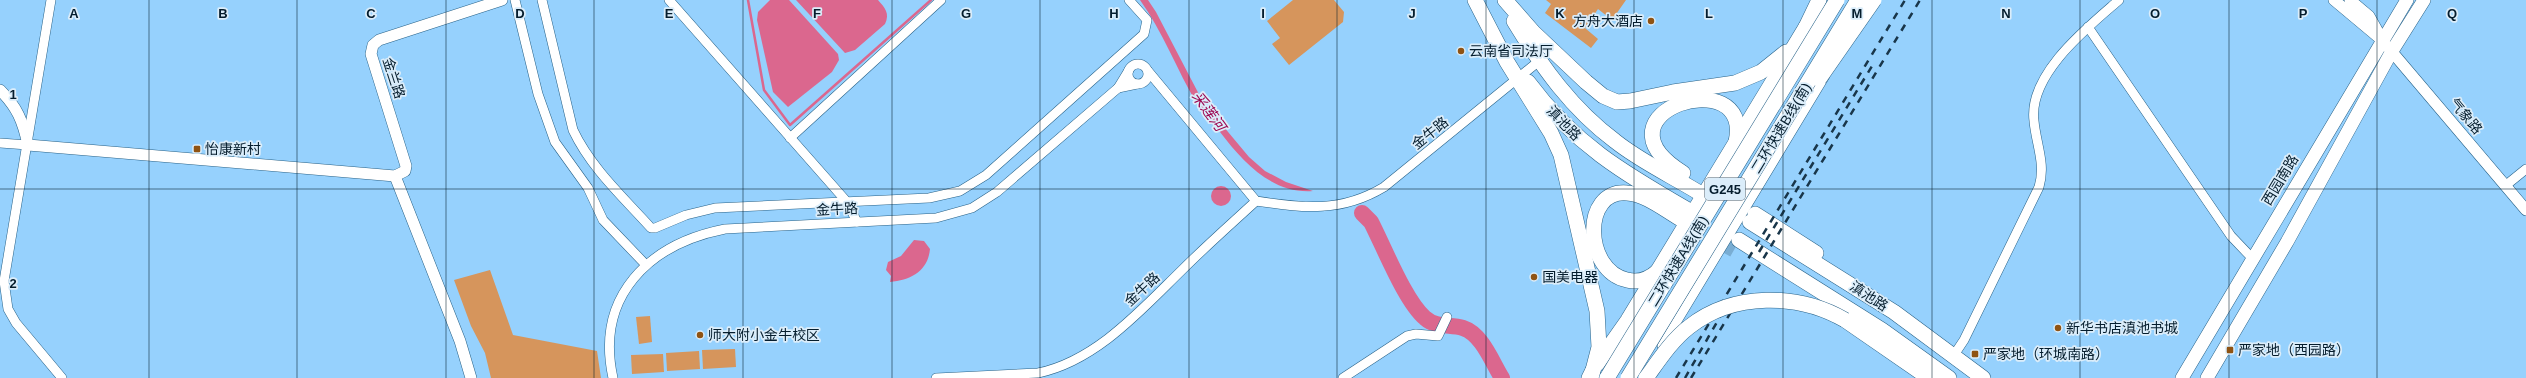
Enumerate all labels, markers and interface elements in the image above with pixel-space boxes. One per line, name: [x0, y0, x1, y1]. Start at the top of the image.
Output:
text: A: [69, 6, 79, 21]
text: B: [218, 6, 228, 21]
text: C: [366, 6, 376, 21]
text: D: [515, 6, 525, 21]
text: E: [665, 6, 674, 21]
text: F: [813, 6, 821, 21]
text: G: [961, 6, 971, 21]
text: H: [1109, 6, 1119, 21]
text: I: [1261, 6, 1265, 21]
text: J: [1408, 6, 1416, 21]
text: K: [1555, 6, 1565, 21]
text: L: [1705, 6, 1713, 21]
text: M: [1852, 6, 1862, 21]
text: N: [2001, 6, 2011, 21]
text: O: [2150, 6, 2160, 21]
text: P: [2299, 6, 2308, 21]
text: Q: [2447, 6, 2457, 21]
place label: 方舟大酒店: [1573, 13, 1643, 29]
marker: 方舟大酒店: [1646, 16, 1656, 26]
place label: 云南省司法厅: [1469, 43, 1553, 59]
marker: 云南省司法厅: [1456, 46, 1466, 56]
street label: 金兰路: [380, 56, 408, 100]
street label: 二环快速B线(南): [1748, 80, 1814, 176]
text: 1: [9, 87, 17, 102]
water label: 采莲河: [1189, 88, 1231, 137]
street label: 气象路: [2446, 95, 2486, 137]
street label: 滇池路: [1544, 102, 1584, 144]
street label: 金牛路: [1409, 114, 1451, 152]
place label: 怡康新村: [205, 141, 261, 157]
marker: 怡康新村: [192, 144, 202, 154]
street label: 西园南路: [2259, 152, 2301, 208]
road number: G245: [1705, 178, 1745, 200]
street label: 金牛路: [816, 200, 858, 218]
street label: 二环快速A线(南): [1645, 213, 1711, 309]
street label: 金牛路: [1121, 269, 1163, 309]
place label: 国美电器: [1542, 269, 1598, 285]
marker: 国美电器: [1529, 272, 1539, 282]
text: 2: [9, 276, 17, 291]
street label: 滇池路: [1847, 278, 1891, 314]
place label: 新华书店滇池书城: [2066, 320, 2178, 336]
marker: 新华书店滇池书城: [2053, 323, 2063, 333]
place label: 师大附小金牛校区: [708, 327, 820, 343]
marker: 师大附小金牛校区: [695, 330, 705, 340]
place label: 严家地（西园路）: [2238, 342, 2350, 358]
marker: 严家地（西园路）: [2225, 345, 2235, 355]
place label: 严家地（环城南路）: [1983, 346, 2109, 362]
marker: 严家地（环城南路）: [1970, 349, 1980, 359]

